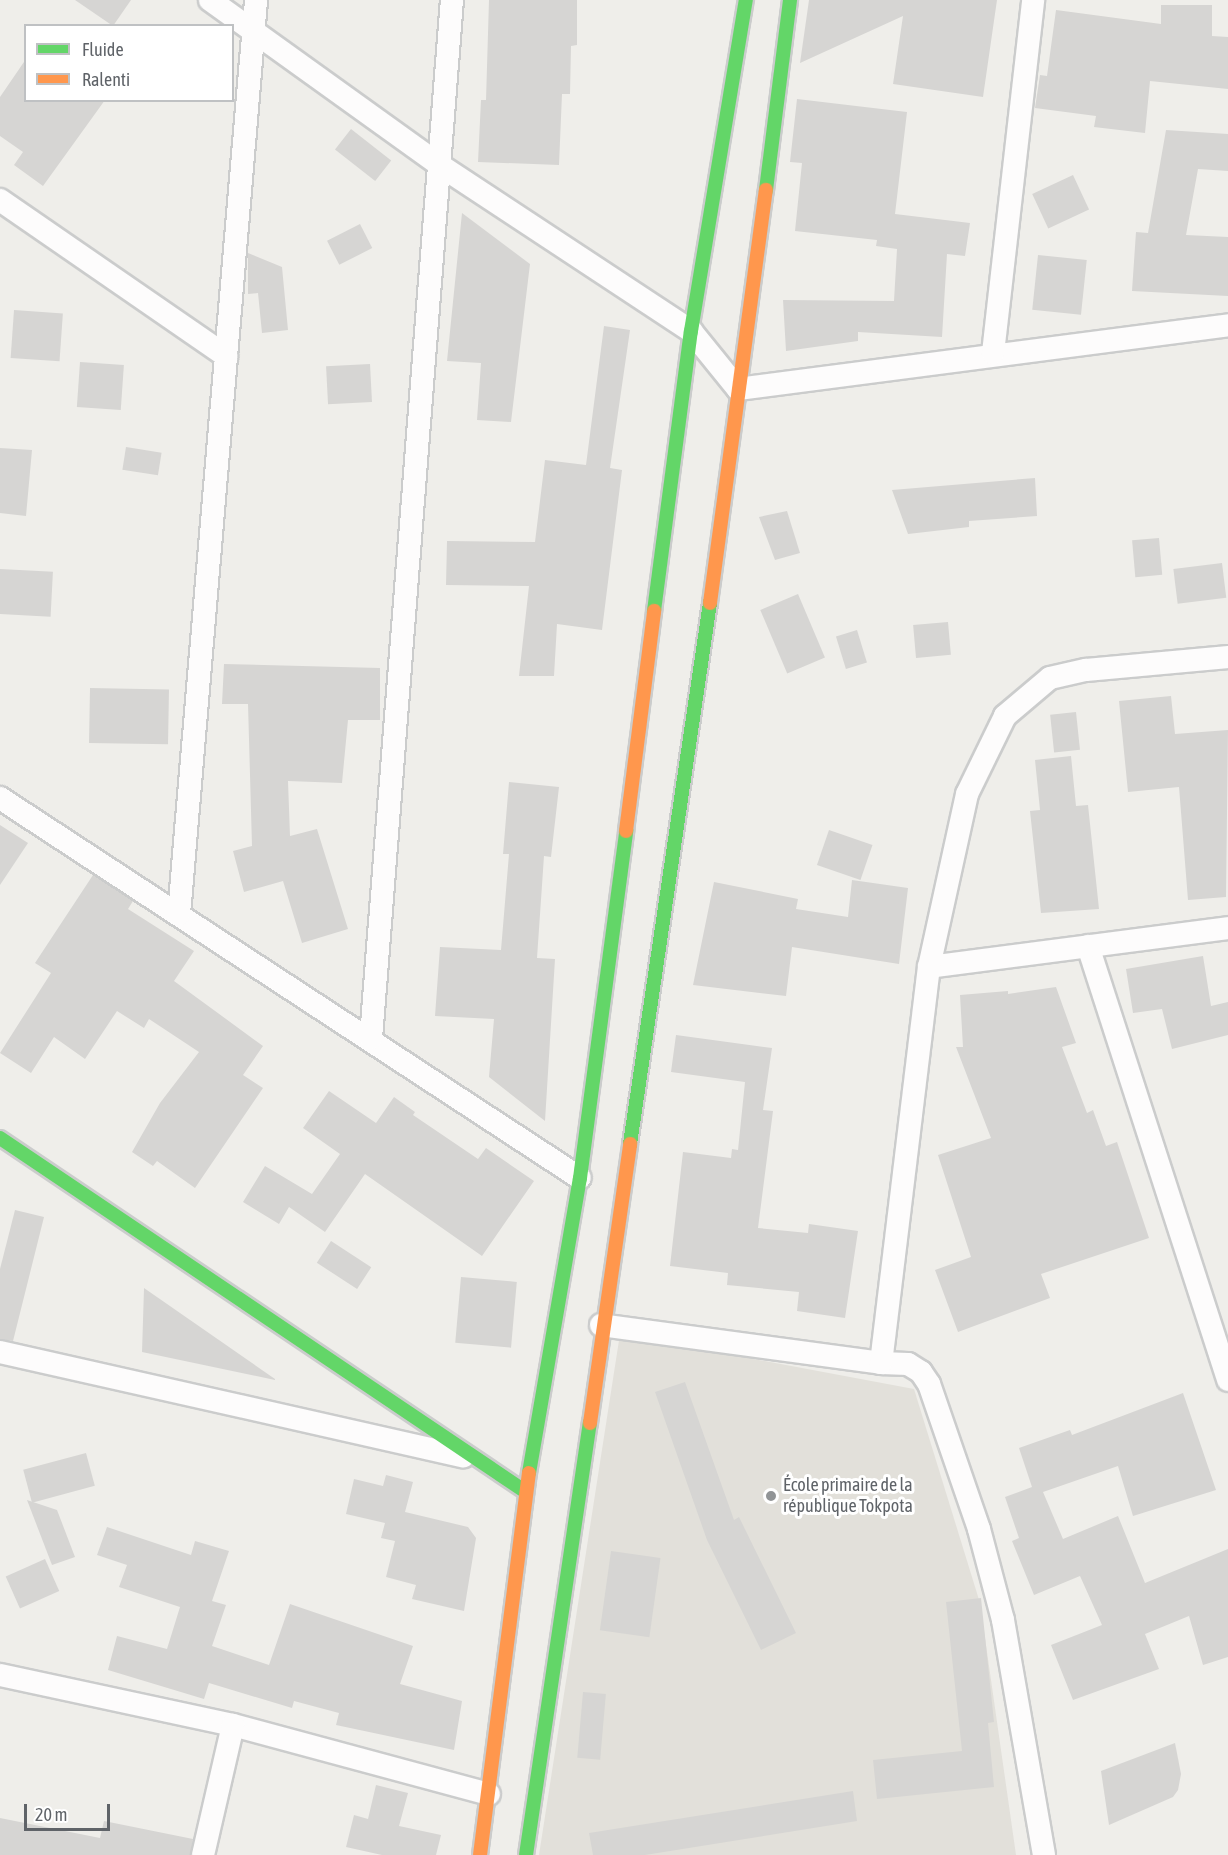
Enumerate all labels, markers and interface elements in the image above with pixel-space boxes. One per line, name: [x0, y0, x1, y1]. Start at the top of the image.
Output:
legend: [24, 24, 234, 102]
text: Fluide: [82, 39, 124, 60]
text: Ralenti: [82, 69, 130, 90]
place label: École primaire de la république Tokpota: [783, 1475, 913, 1518]
marker: École primaire de la république Tokpota: [764, 1489, 778, 1503]
scale bar: [27, 1792, 112, 1830]
text: 20 m: [35, 1804, 67, 1825]

